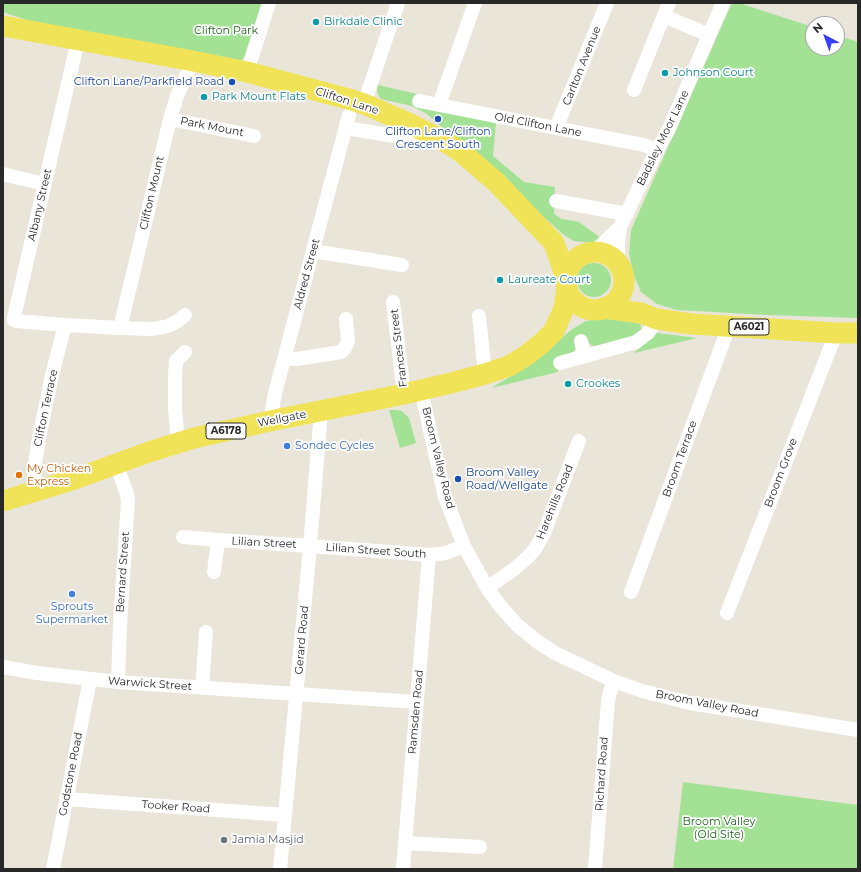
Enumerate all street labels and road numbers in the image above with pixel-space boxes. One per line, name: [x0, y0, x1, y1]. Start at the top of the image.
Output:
street label: Carlton Avenue: [560, 24, 604, 108]
street label: Clifton Lane: [314, 85, 380, 117]
street label: Badsley Moor Lane: [634, 88, 692, 188]
street label: Old Clifton Lane: [493, 110, 583, 140]
street label: Park Mount: [179, 114, 245, 140]
street label: Clifton Mount: [137, 155, 167, 231]
street label: Albany Street: [25, 167, 55, 243]
street label: Aldred Street: [291, 237, 323, 311]
street label: Frances Street: [388, 308, 410, 388]
road number: A6021: [729, 319, 769, 335]
street label: Clifton Terrace: [31, 368, 61, 448]
street label: Broom Valley Road: [419, 406, 457, 510]
street label: Wellgate: [257, 408, 307, 430]
street label: Broom Terrace: [660, 419, 700, 499]
road number: A6178: [206, 423, 246, 439]
street label: Broom Grove: [762, 437, 800, 509]
street label: Harehills Road: [534, 463, 576, 541]
street label: Bernard Street: [114, 531, 132, 613]
street label: Lilian Street: [231, 535, 297, 551]
street label: Lilian Street South: [325, 541, 427, 561]
street label: Gerard Road: [292, 605, 312, 675]
street label: Ramsden Road: [406, 669, 426, 755]
street label: Warwick Street: [108, 674, 192, 694]
street label: Broom Valley Road: [654, 688, 760, 720]
street label: Godstone Road: [56, 731, 86, 817]
street label: Richard Road: [593, 736, 611, 812]
street label: Tooker Road: [141, 798, 211, 816]

